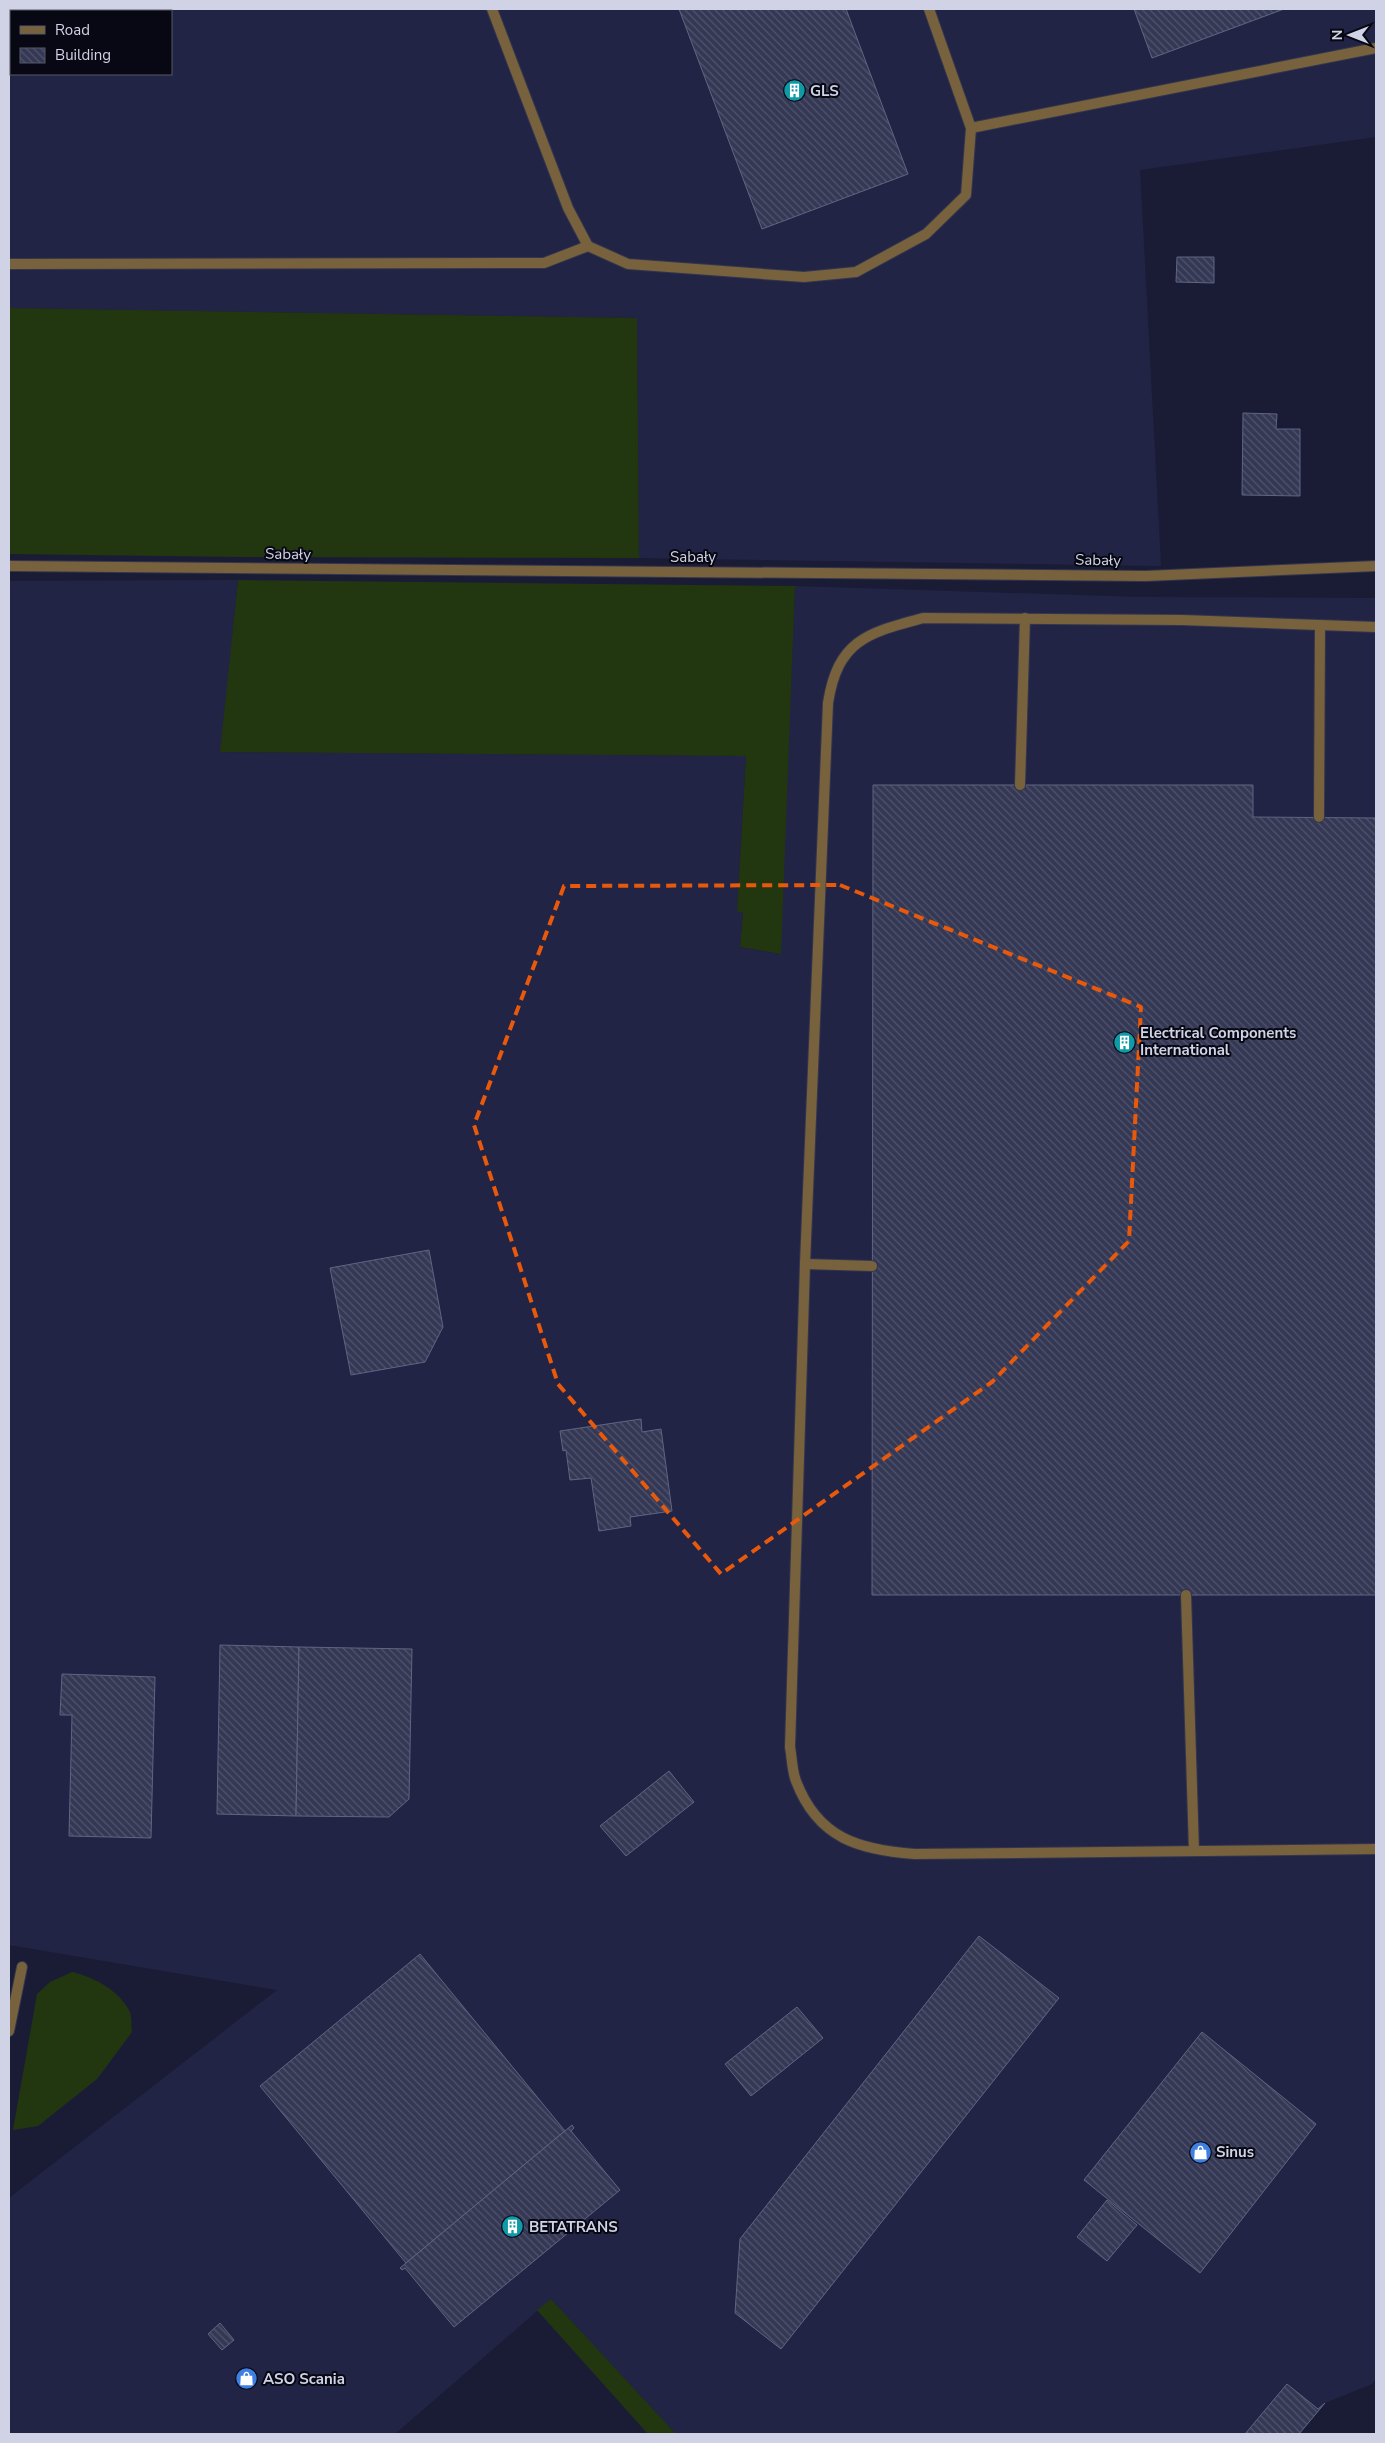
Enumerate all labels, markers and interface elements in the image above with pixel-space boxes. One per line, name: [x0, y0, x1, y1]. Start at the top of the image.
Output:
legend: [10, 10, 172, 75]
north arrow: [1325, 10, 1375, 60]
text: Road: [55, 20, 90, 40]
text: N: [1328, 30, 1347, 40]
text: Building: [55, 45, 111, 65]
building icon: GLS: [782, 79, 806, 103]
place label: GLS: [810, 81, 839, 101]
street label: Sabały: [265, 544, 311, 564]
street label: Sabały: [670, 547, 716, 567]
street label: Sabały: [1075, 550, 1121, 570]
place label: Electrical Components International: [1140, 1023, 1296, 1060]
building icon: Electrical Components International: [1112, 1030, 1136, 1054]
shop icon: Sinus: [1188, 2140, 1212, 2164]
place label: Sinus: [1216, 2142, 1254, 2162]
building icon: BETATRANS: [501, 2215, 525, 2239]
place label: BETATRANS: [529, 2217, 618, 2237]
shop icon: ASO Scania: [235, 2367, 259, 2391]
place label: ASO Scania: [263, 2369, 345, 2389]

